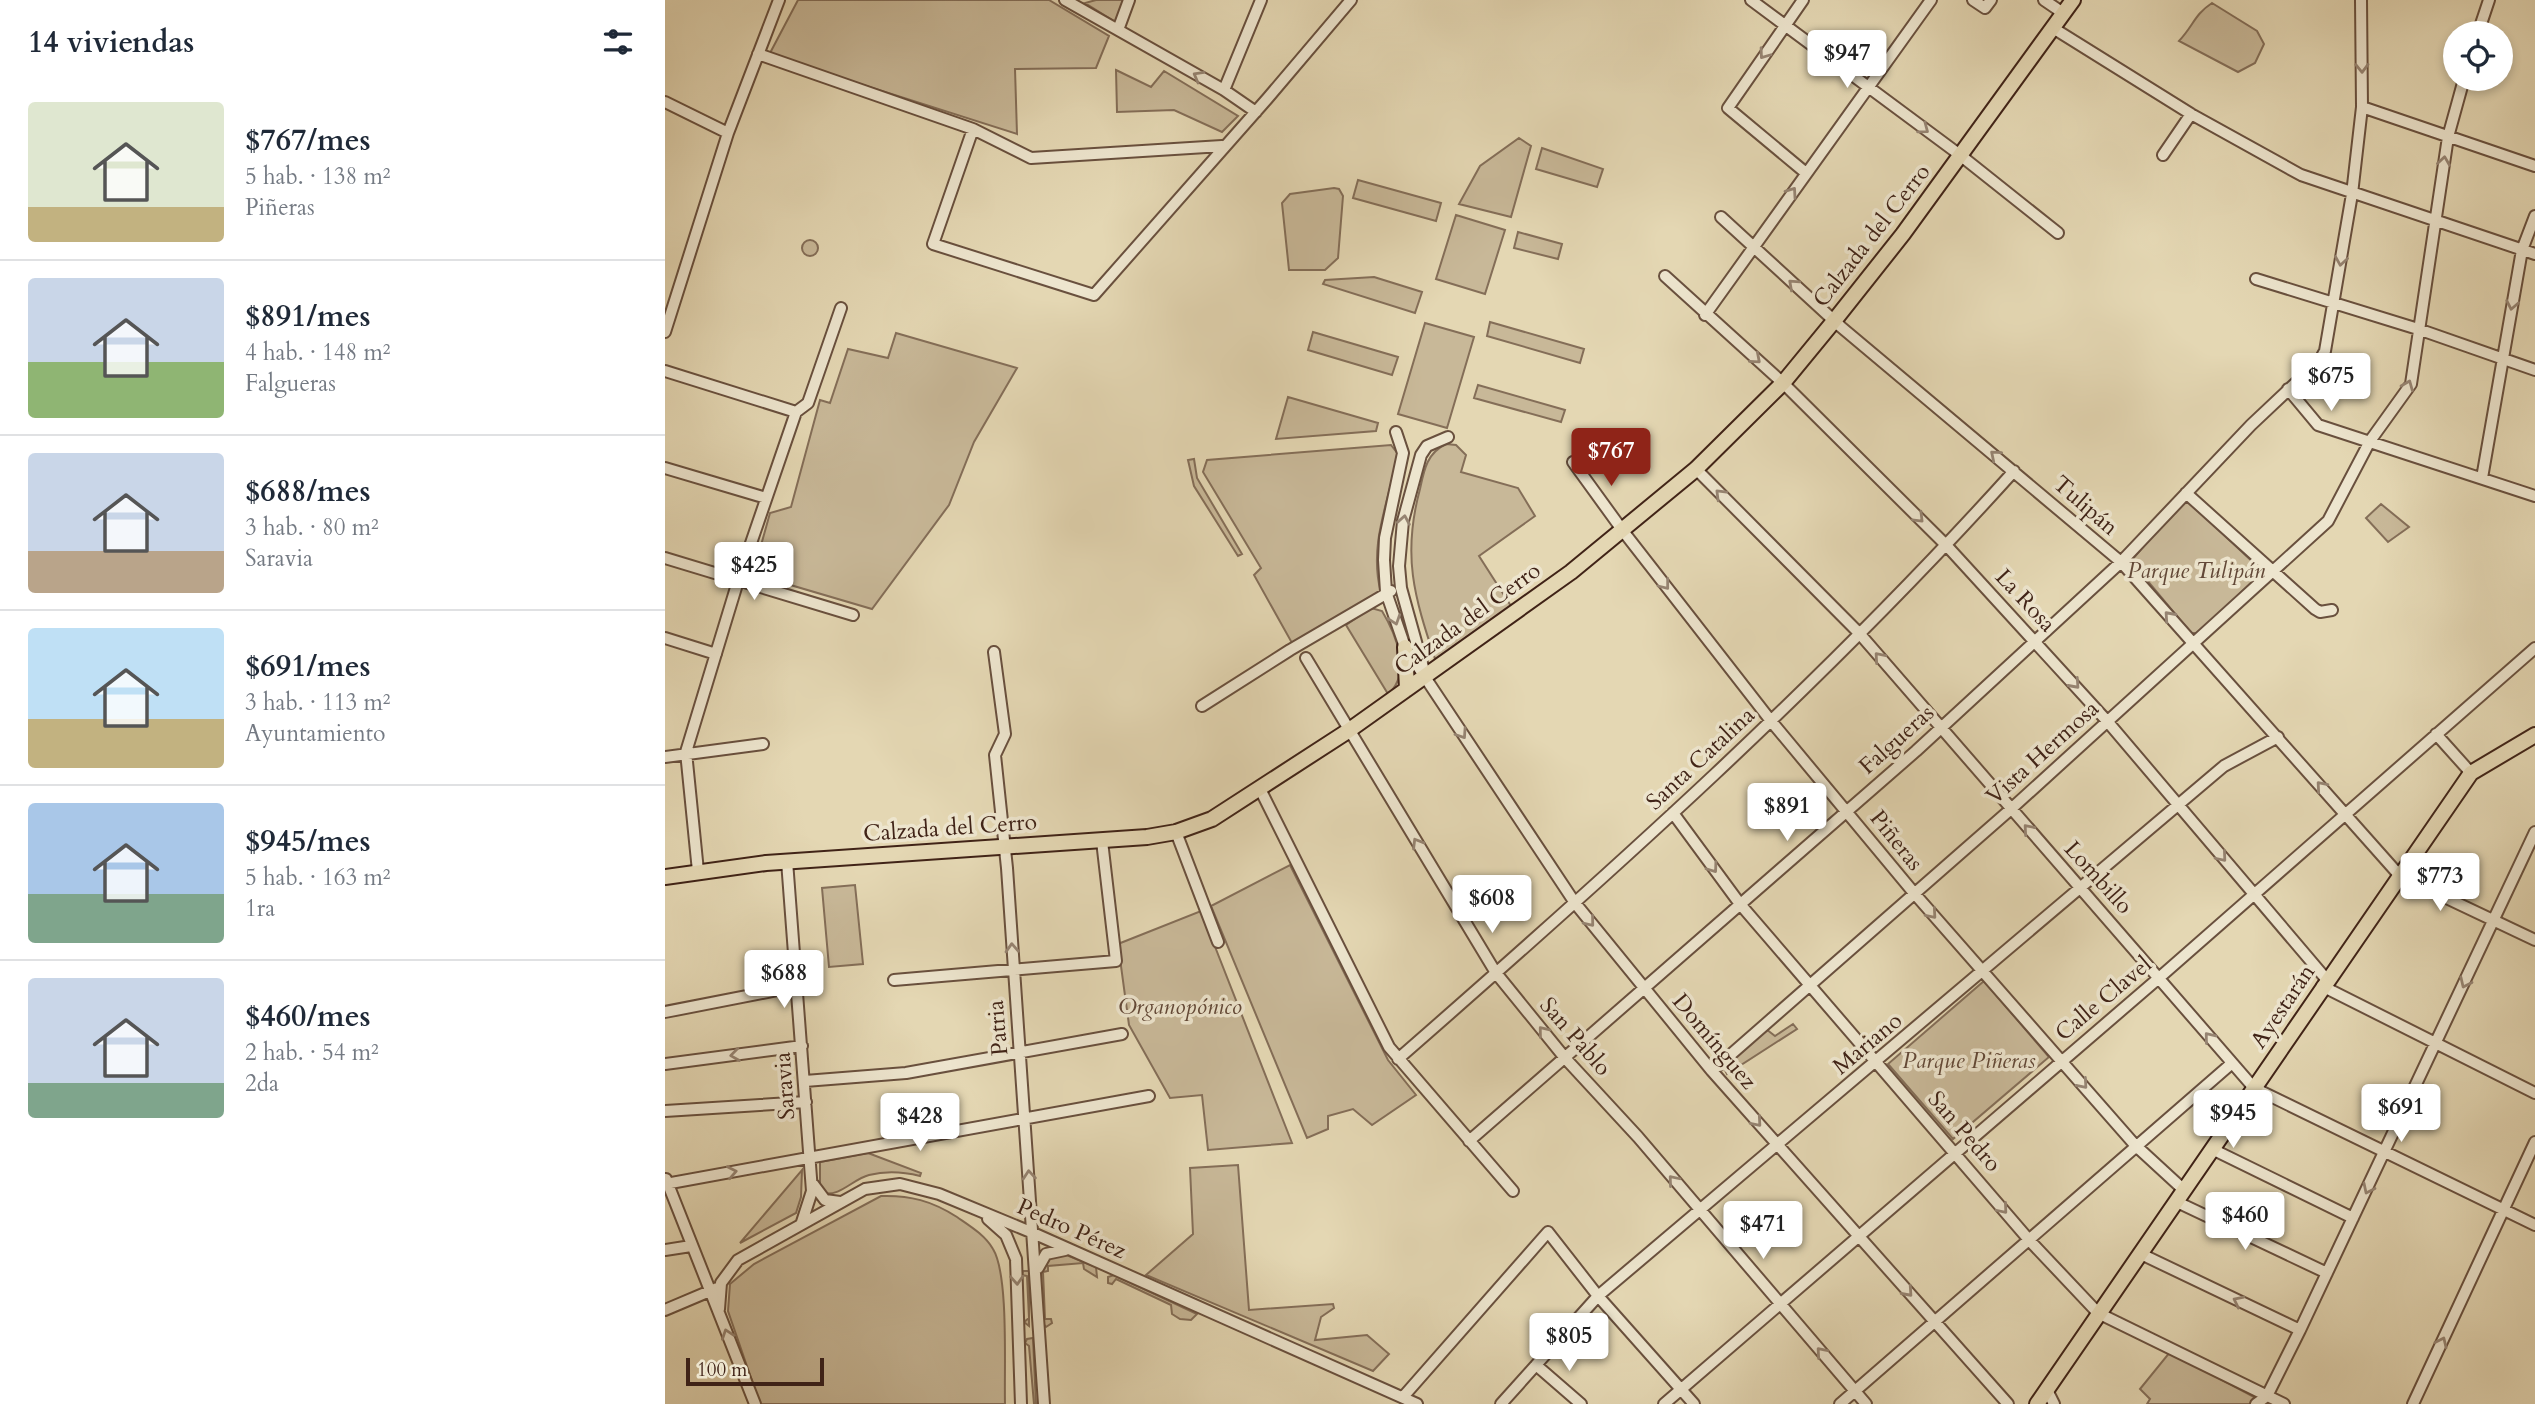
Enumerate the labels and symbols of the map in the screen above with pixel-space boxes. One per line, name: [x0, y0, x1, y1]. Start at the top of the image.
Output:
pin: $947: [1806, 31, 1888, 90]
one-way arrow: [1760, 46, 1772, 59]
one-way arrow: [2354, 63, 2369, 74]
one-way arrow: [1193, 71, 1205, 84]
one-way arrow: [1916, 120, 1929, 133]
one-way arrow: [2437, 155, 2452, 167]
street label: Calzada del Cerro: [1806, 157, 1937, 313]
one-way arrow: [1784, 187, 1796, 200]
one-way arrow: [2334, 255, 2349, 267]
one-way arrow: [1788, 280, 1801, 292]
one-way arrow: [2505, 299, 2520, 311]
one-way arrow: [1748, 351, 1761, 363]
pin: $675: [2290, 354, 2372, 413]
one-way arrow: [2400, 379, 2414, 392]
pin: $767: [1570, 428, 1652, 488]
one-way arrow: [1990, 450, 2002, 463]
street label: Tulipán: [2046, 468, 2125, 542]
one-way arrow: [1716, 489, 1729, 502]
one-way arrow: [1911, 510, 1924, 523]
one-way arrow: [1396, 514, 1411, 526]
pin: $425: [713, 542, 795, 602]
street label: Calzada del Cerro: [1388, 555, 1547, 682]
park label: Parque Tulipán: [2127, 555, 2266, 586]
street label: La Rosa: [1988, 562, 2063, 639]
one-way arrow: [1656, 577, 1669, 590]
one-way arrow: [2165, 611, 2178, 624]
one-way arrow: [1387, 613, 1401, 625]
one-way arrow: [1875, 652, 1887, 665]
one-way arrow: [2066, 676, 2079, 689]
street label: Vista Hermosa: [1979, 693, 2106, 811]
street label: Falgueras: [1852, 697, 1940, 781]
street label: Santa Catalina: [1639, 700, 1761, 817]
one-way arrow: [1454, 726, 1466, 739]
one-way arrow: [2317, 781, 2329, 794]
pin: $891: [1746, 784, 1828, 843]
street label: Piñeras: [1863, 804, 1931, 877]
street label: Calzada del Cerro: [862, 806, 1038, 849]
one-way arrow: [2024, 824, 2036, 837]
street label: Lombillo: [2057, 834, 2140, 921]
one-way arrow: [1412, 837, 1425, 850]
one-way arrow: [2214, 849, 2226, 862]
pin: $773: [2399, 853, 2481, 913]
one-way arrow: [1705, 860, 1718, 872]
pin: $608: [1451, 876, 1533, 935]
one-way arrow: [1923, 906, 1936, 919]
one-way arrow: [1581, 915, 1594, 927]
one-way arrow: [1004, 942, 1019, 953]
street label: Calle Clavel: [2048, 949, 2158, 1048]
pin: $688: [743, 950, 825, 1010]
street label: Ayestarán: [2243, 958, 2322, 1054]
one-way arrow: [2460, 976, 2474, 988]
street label: Domínguez: [1665, 987, 1764, 1096]
street label: San Pablo: [1533, 990, 1618, 1082]
park label: Organopónico: [1118, 991, 1242, 1022]
street label: Patria: [980, 999, 1015, 1057]
street label: Mariano: [1826, 1005, 1909, 1082]
one-way arrow: [1539, 1027, 1552, 1039]
one-way arrow: [2205, 1033, 2217, 1046]
park label: Parque Piñeras: [1902, 1045, 2036, 1076]
one-way arrow: [729, 1047, 741, 1062]
street label: Saravia: [767, 1051, 802, 1121]
one-way arrow: [2075, 1075, 2087, 1088]
street label: San Pedro: [1921, 1084, 2008, 1178]
pin: $691: [2360, 1084, 2442, 1144]
pin: $945: [2192, 1090, 2274, 1150]
pin: $428: [879, 1094, 961, 1153]
one-way arrow: [1749, 1114, 1761, 1127]
one-way arrow: [726, 1165, 738, 1180]
one-way arrow: [1022, 1169, 1037, 1180]
one-way arrow: [1669, 1175, 1681, 1188]
one-way arrow: [2362, 1182, 2376, 1194]
street label: Pedro Pérez: [1012, 1191, 1131, 1266]
pin: $460: [2204, 1192, 2286, 1252]
one-way arrow: [1995, 1201, 2007, 1214]
pin: $471: [1722, 1202, 1804, 1261]
one-way arrow: [1010, 1275, 1025, 1286]
one-way arrow: [1900, 1284, 1912, 1297]
one-way arrow: [2233, 1295, 2245, 1309]
pin: $805: [1528, 1314, 1610, 1373]
one-way arrow: [721, 1328, 735, 1340]
one-way arrow: [2434, 1337, 2448, 1349]
one-way arrow: [1817, 1347, 1829, 1360]
scale bar: [686, 1355, 824, 1387]

